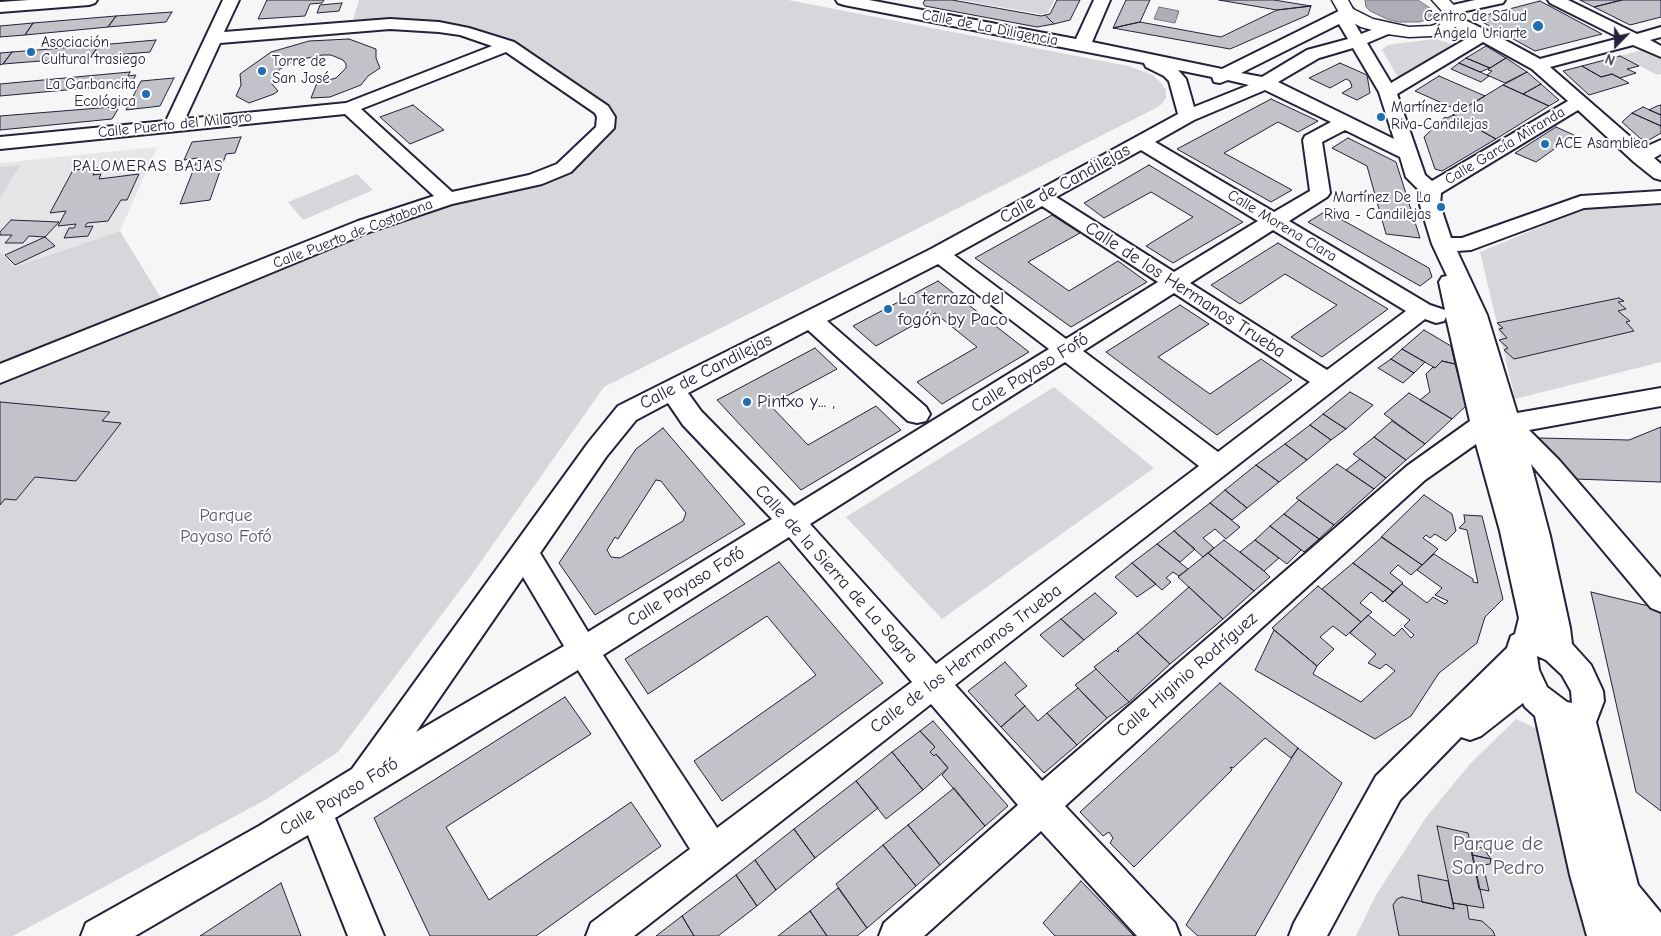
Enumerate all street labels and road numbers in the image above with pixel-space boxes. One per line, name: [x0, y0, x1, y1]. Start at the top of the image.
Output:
street label: Calle de La Diligencia: [920, 6, 1060, 50]
street label: Calle García Miranda: [1442, 103, 1568, 189]
street label: Calle Puerto del Milagro: [97, 108, 253, 142]
street label: Calle de Candilejas: [996, 139, 1134, 229]
street label: Calle Morena Clara: [1224, 186, 1340, 266]
street label: Calle Puerto de Costabona: [271, 195, 435, 273]
street label: Calle de los Hermanos Trueba: [1081, 217, 1289, 363]
street label: Calle Payaso Fofó: [967, 328, 1093, 418]
street label: Calle de Candilejas: [636, 329, 776, 415]
street label: Calle de la Sierra de La Sagra: [750, 480, 922, 668]
street label: Calle Payaso Fofó: [623, 542, 749, 632]
street label: Calle de los Hermanos Trueba: [866, 580, 1066, 738]
street label: Calle Higinio Rodríguez: [1112, 608, 1262, 742]
street label: Calle Payaso Fofó: [276, 753, 402, 841]

